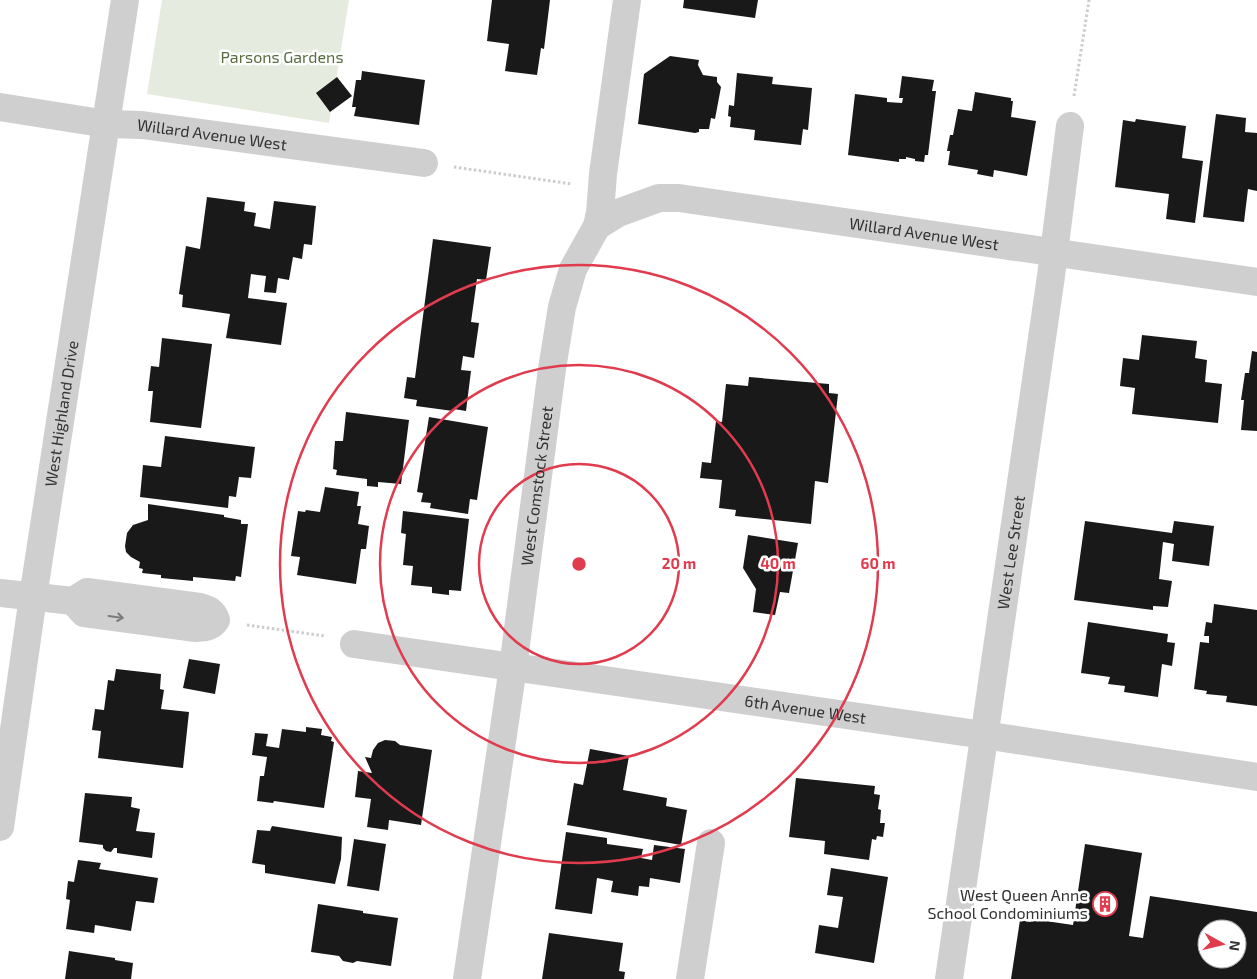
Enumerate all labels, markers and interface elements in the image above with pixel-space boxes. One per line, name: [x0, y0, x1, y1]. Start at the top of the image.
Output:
park label: Parsons Gardens: [220, 47, 344, 66]
street label: Willard Avenue West: [136, 114, 288, 153]
street label: Willard Avenue West: [848, 213, 1000, 253]
street label: West Highland Drive: [40, 339, 81, 488]
street label: West Comstock Street: [516, 405, 556, 567]
street label: West Lee Street: [993, 494, 1028, 611]
text: 20 m: [662, 554, 696, 572]
text: 40 m: [760, 554, 796, 572]
text: 60 m: [861, 554, 895, 572]
centre of rings: [570, 555, 588, 573]
one-way arrow: [107, 612, 123, 622]
street label: 6th Avenue West: [743, 691, 867, 727]
place label: West Queen Anne School Condominiums: [928, 885, 1088, 922]
building icon: West Queen Anne School Condominiums: [1092, 891, 1118, 917]
north arrow: [1197, 919, 1247, 969]
text: N: [1226, 940, 1244, 952]

